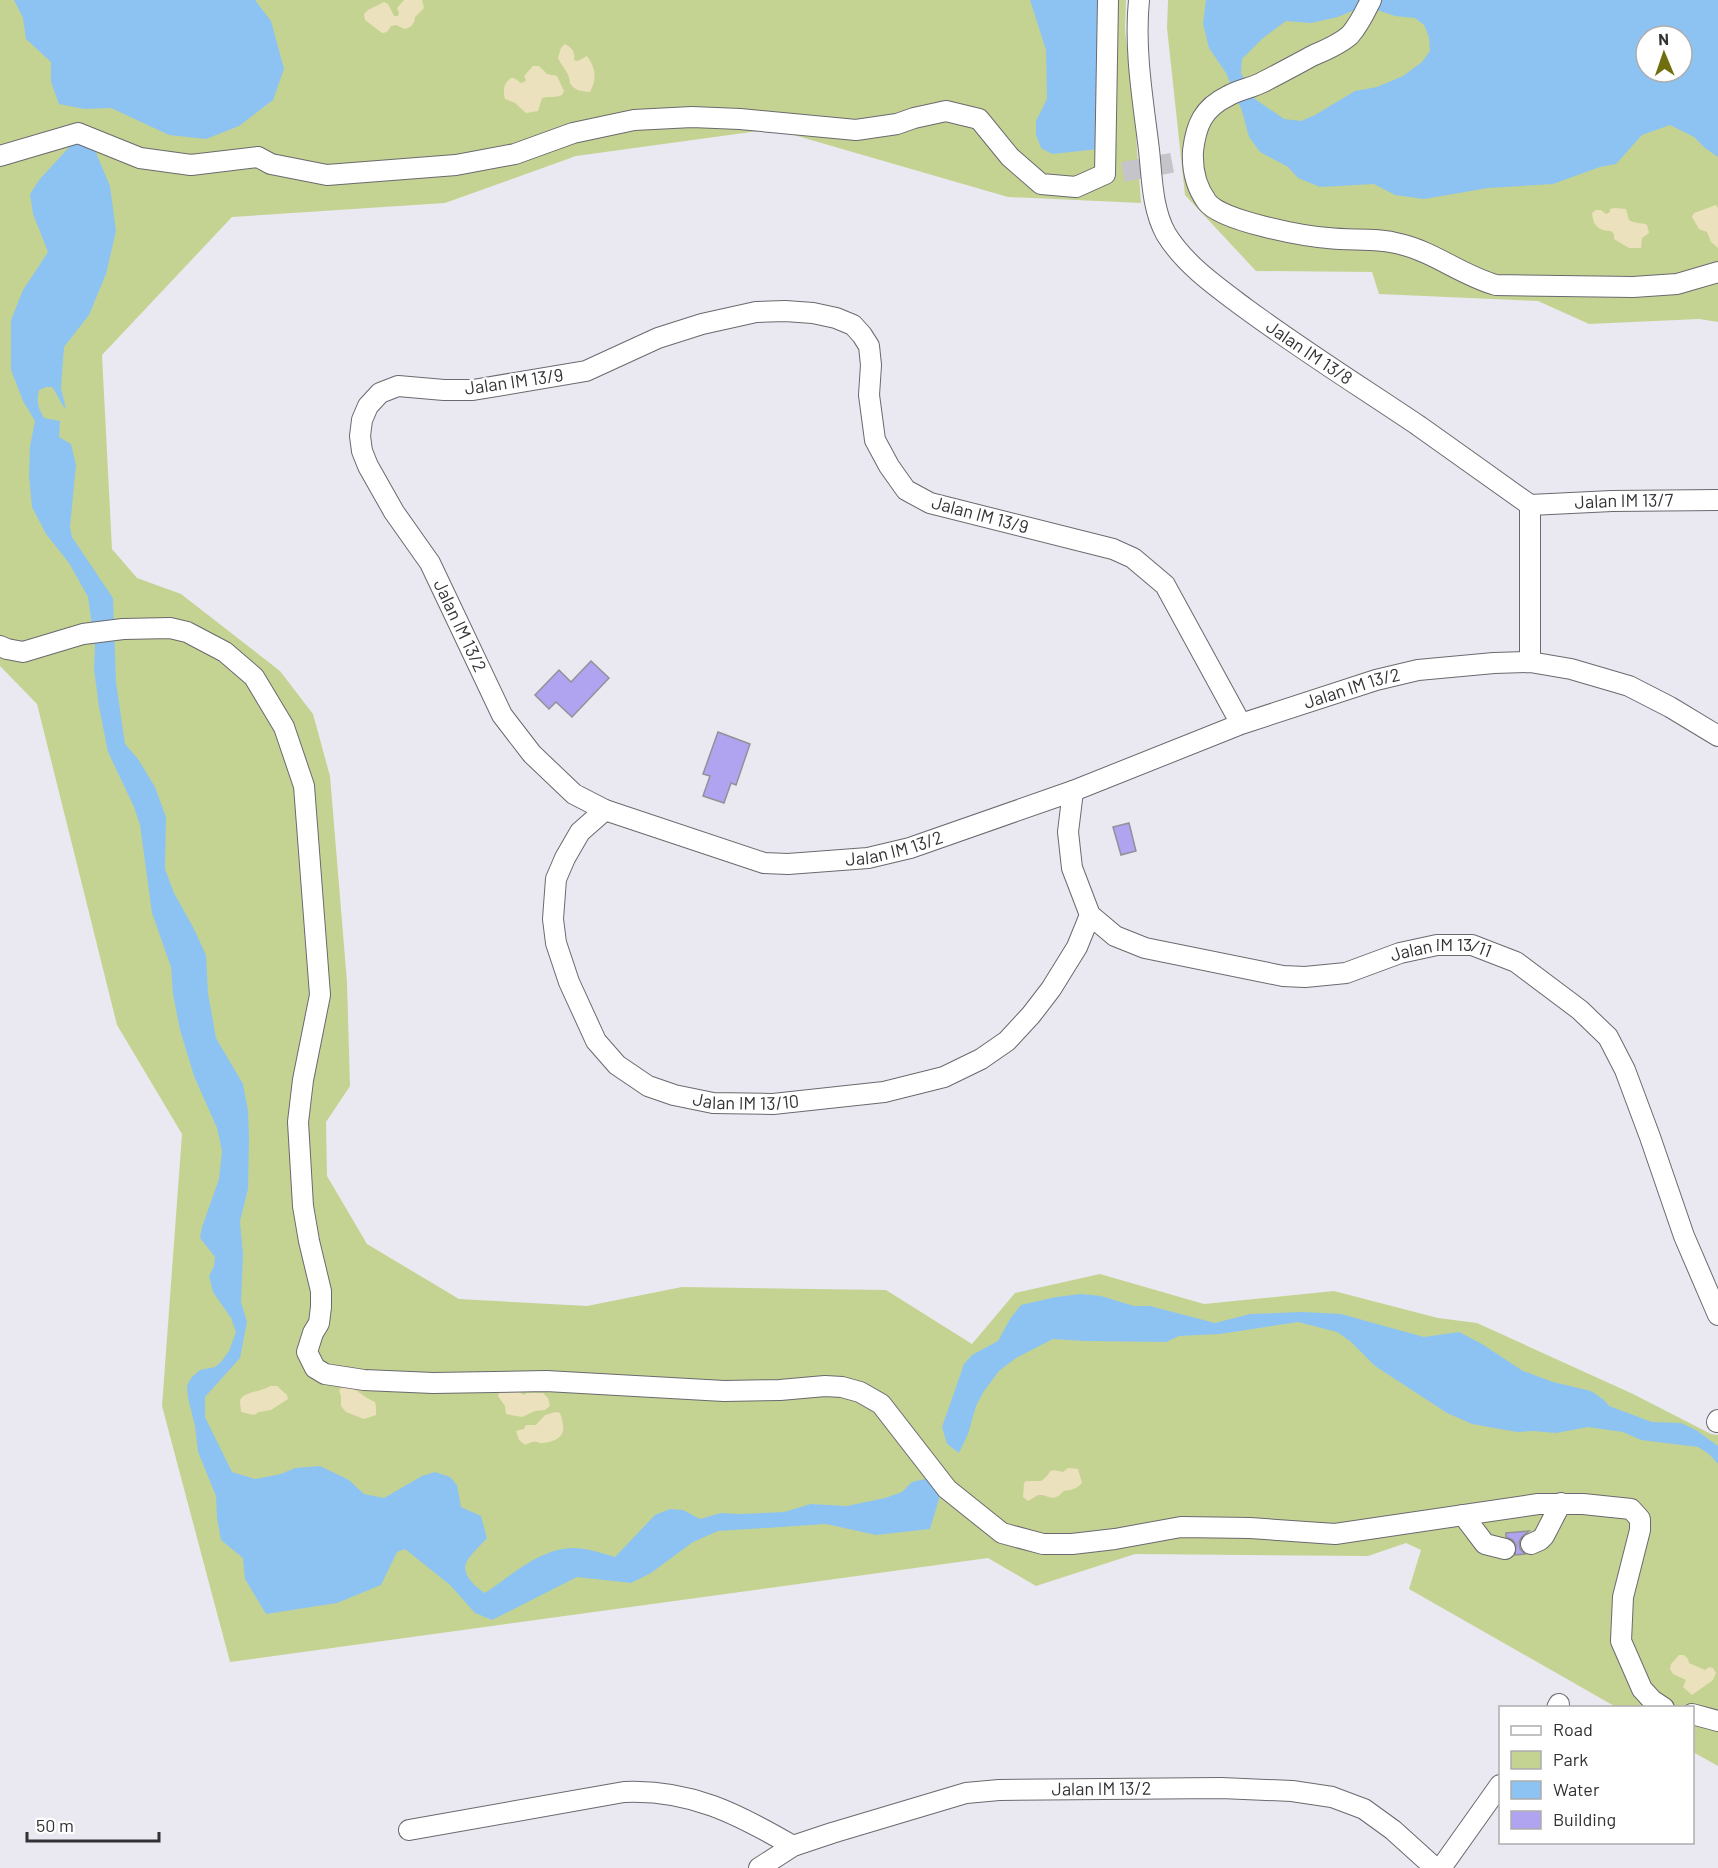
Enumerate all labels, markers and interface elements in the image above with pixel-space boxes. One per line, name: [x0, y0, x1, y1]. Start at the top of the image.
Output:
north arrow: [1634, 24, 1694, 84]
text: N: [1658, 29, 1669, 48]
street label: Jalan IM 13/8: [1262, 315, 1357, 389]
street label: Jalan IM 13/9: [463, 363, 565, 399]
street label: Jalan IM 13/7: [1574, 488, 1674, 513]
street label: Jalan IM 13/9: [929, 491, 1031, 538]
street label: Jalan IM 13/2: [429, 575, 492, 675]
street label: Jalan IM 13/2: [1301, 663, 1402, 713]
street label: Jalan IM 13/2: [845, 825, 945, 870]
street label: Jalan IM 13/11: [1387, 933, 1495, 966]
street label: Jalan IM 13/10: [691, 1087, 800, 1114]
legend: [1499, 1706, 1694, 1844]
text: Road: [1553, 1718, 1593, 1740]
text: Park: [1553, 1748, 1588, 1770]
street label: Jalan IM 13/2: [1051, 1777, 1151, 1800]
text: Water: [1553, 1778, 1600, 1800]
scale bar: [27, 1805, 159, 1843]
text: Building: [1553, 1808, 1616, 1830]
text: 50 m: [36, 1814, 74, 1836]

